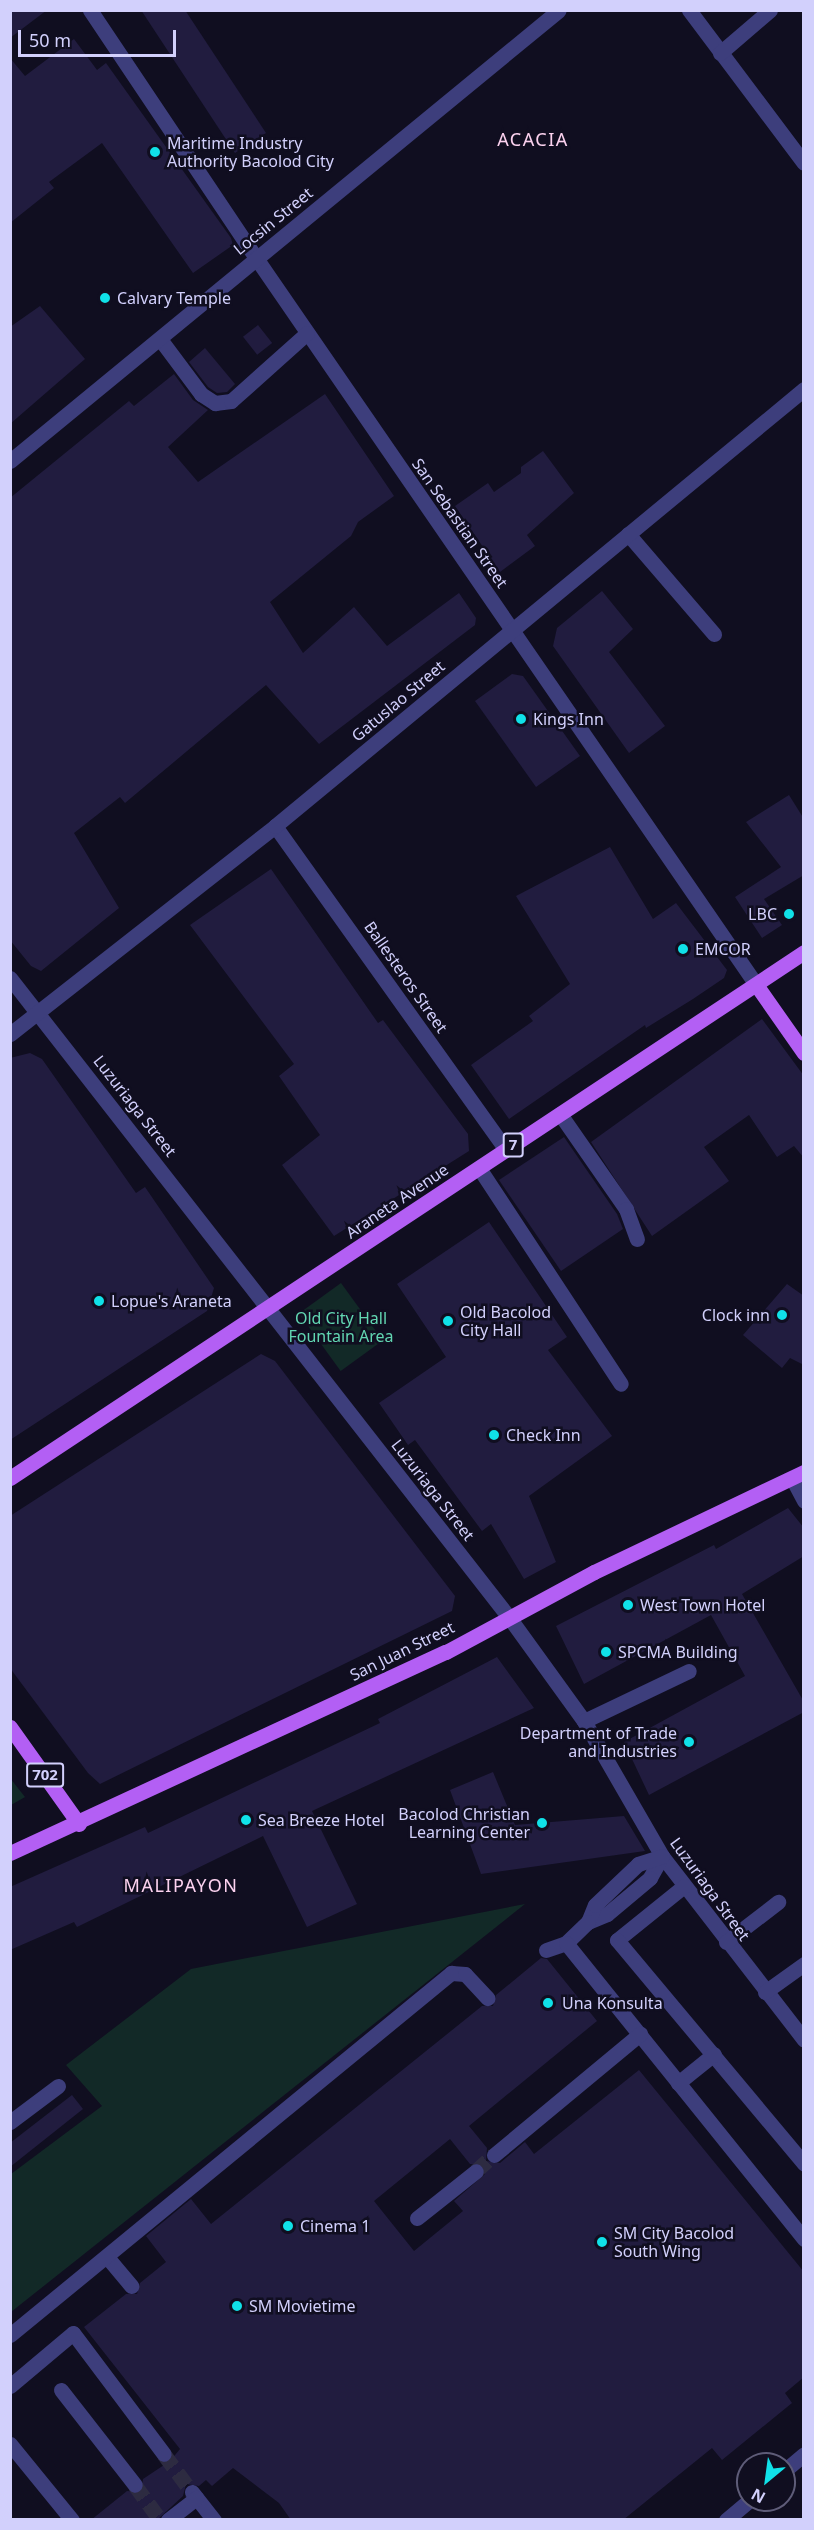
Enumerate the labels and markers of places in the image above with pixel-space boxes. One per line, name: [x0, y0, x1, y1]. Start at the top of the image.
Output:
place label: Maritime Industry Authority Bacolod City: [167, 133, 334, 171]
marker: Maritime Industry Authority Bacolod City: [148, 145, 162, 159]
place label: Calvary Temple: [117, 288, 231, 308]
marker: Calvary Temple: [98, 291, 112, 305]
place label: Kings Inn: [533, 709, 604, 729]
marker: Kings Inn: [514, 712, 528, 726]
place label: LBC: [748, 904, 777, 924]
marker: LBC: [782, 907, 796, 921]
place label: EMCOR: [695, 939, 751, 959]
marker: EMCOR: [676, 942, 690, 956]
place label: Lopue's Araneta: [111, 1291, 232, 1311]
marker: Lopue's Araneta: [92, 1294, 106, 1308]
place label: Old Bacolod City Hall: [460, 1302, 551, 1340]
place label: Clock inn: [702, 1305, 770, 1325]
marker: Clock inn: [775, 1308, 789, 1322]
marker: Old Bacolod City Hall: [441, 1314, 455, 1328]
place label: Check Inn: [506, 1425, 581, 1445]
marker: Check Inn: [487, 1428, 501, 1442]
place label: West Town Hotel: [640, 1595, 765, 1615]
marker: West Town Hotel: [621, 1598, 635, 1612]
place label: SPCMA Building: [618, 1642, 738, 1662]
marker: SPCMA Building: [599, 1645, 613, 1659]
place label: Department of Trade and Industries: [520, 1723, 677, 1761]
marker: Department of Trade and Industries: [682, 1735, 696, 1749]
place label: Bacolod Christian Learning Center: [398, 1804, 530, 1842]
place label: Sea Breeze Hotel: [258, 1810, 385, 1830]
marker: Sea Breeze Hotel: [239, 1813, 253, 1827]
marker: Bacolod Christian Learning Center: [535, 1816, 549, 1830]
place label: Una Konsulta: [562, 1993, 663, 2013]
marker: Una Konsulta: [539, 1994, 557, 2012]
place label: Cinema 1: [300, 2216, 370, 2236]
marker: Cinema 1: [281, 2219, 295, 2233]
place label: SM City Bacolod South Wing: [614, 2223, 734, 2261]
marker: SM City Bacolod South Wing: [595, 2235, 609, 2249]
place label: SM Movietime: [249, 2296, 355, 2316]
marker: SM Movietime: [230, 2299, 244, 2313]

